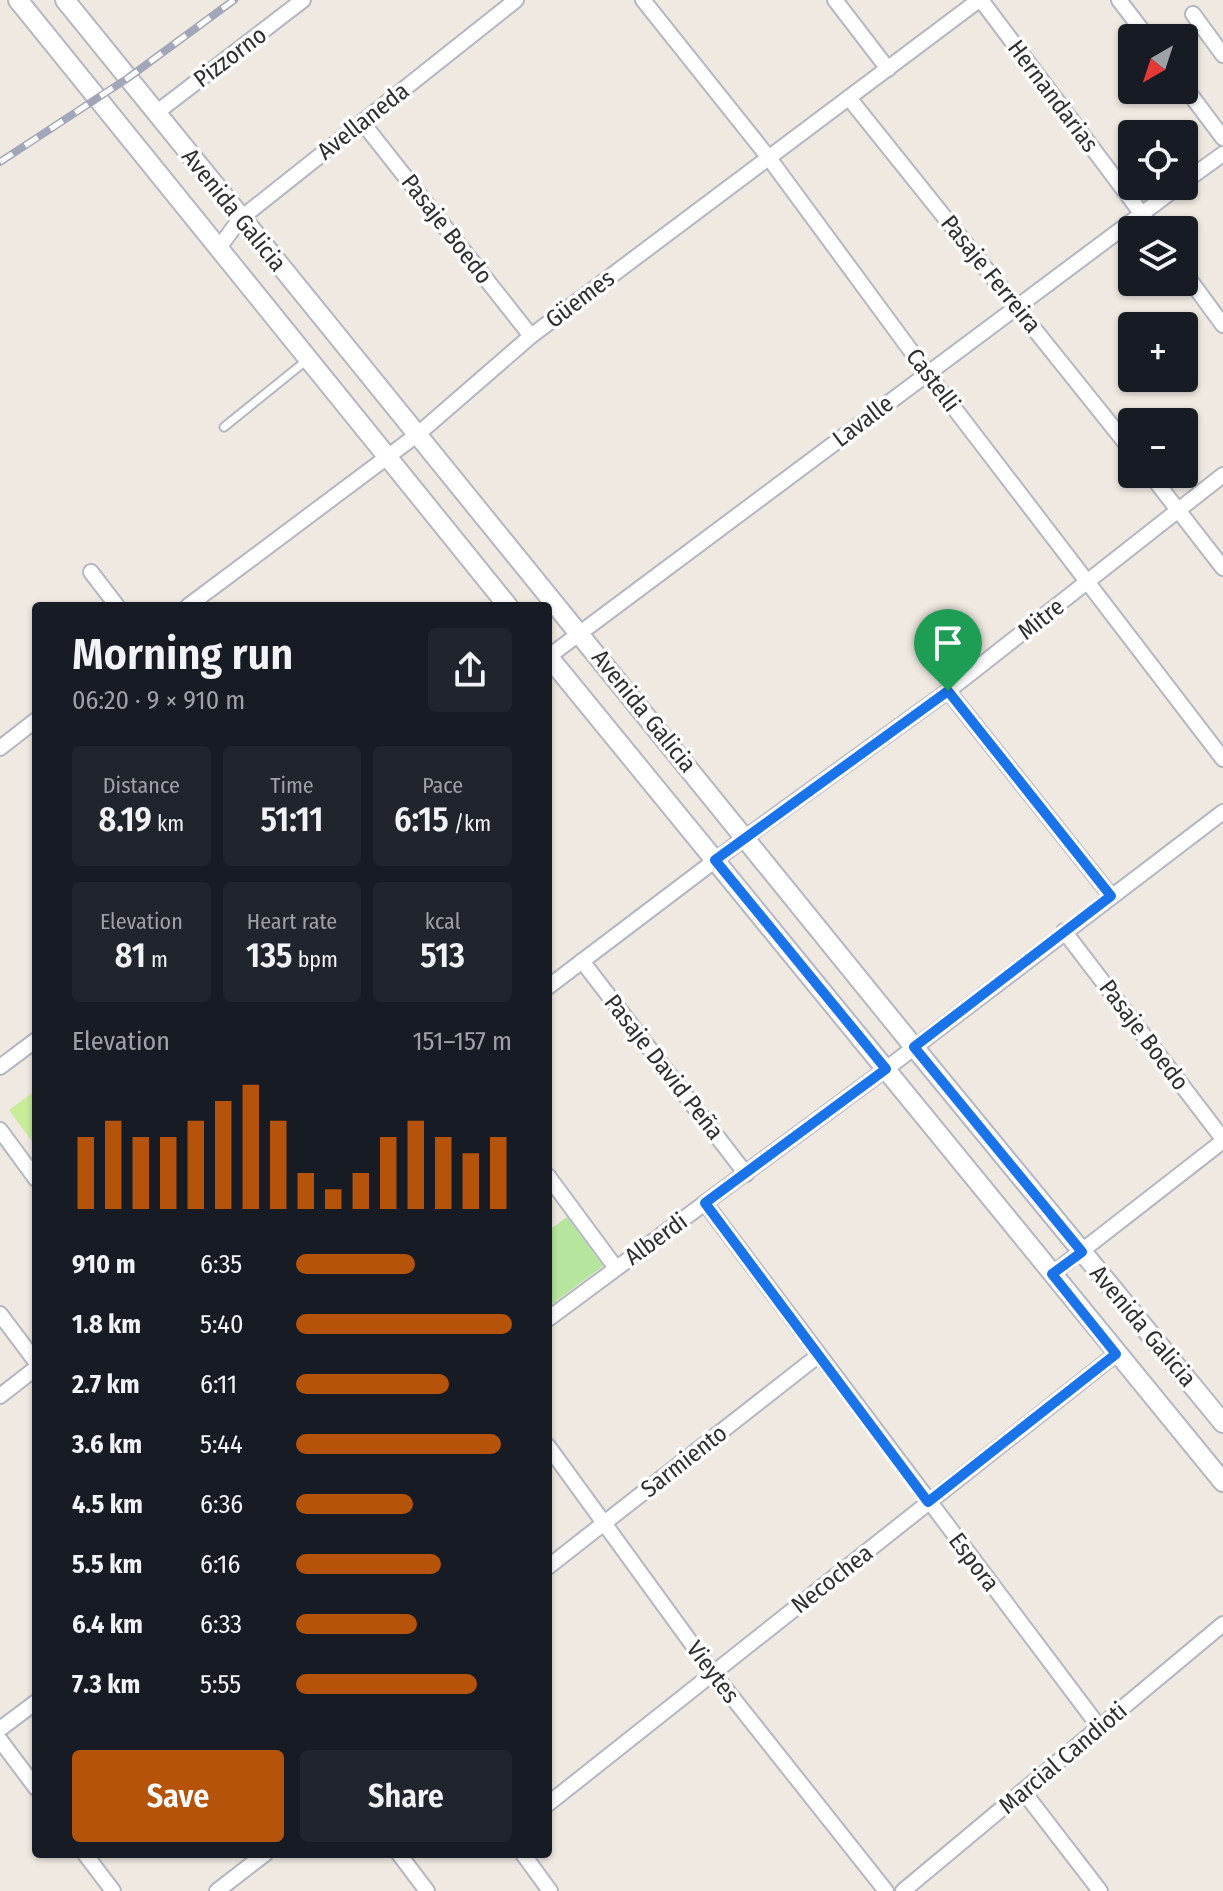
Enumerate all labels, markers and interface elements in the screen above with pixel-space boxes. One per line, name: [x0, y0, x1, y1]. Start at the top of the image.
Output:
street label: Pizzorno: [188, 21, 272, 93]
north arrow: [1118, 24, 1198, 104]
map controls: [1118, 24, 1198, 488]
street label: Hernandarias: [1002, 35, 1104, 157]
street label: Avellaneda: [312, 77, 414, 165]
button: locate: [1118, 120, 1198, 200]
street label: Avenida Galicia: [176, 143, 292, 277]
street label: Pasaje Boedo: [396, 169, 498, 289]
street label: Pasaje Ferreira: [935, 210, 1047, 338]
button: layers: [1118, 216, 1198, 296]
street label: Güemes: [540, 264, 620, 334]
button: +: [1118, 312, 1198, 392]
street label: Castelli: [900, 343, 966, 417]
street label: Lavalle: [827, 389, 899, 453]
button: −: [1118, 408, 1198, 488]
street label: Mitre: [1012, 592, 1070, 646]
pin: [914, 609, 982, 691]
icon: arrive: [926, 621, 970, 665]
text: Morning run: [72, 628, 293, 681]
button: share: [428, 628, 512, 712]
street label: Avenida Galicia: [586, 644, 702, 778]
text: 06:20 · 9 × 910 m: [72, 685, 245, 716]
text: Distance: [103, 772, 180, 799]
text: Time: [270, 772, 314, 799]
text: Pace: [422, 772, 463, 799]
text: 8.19: [98, 799, 152, 840]
text: 51:11: [260, 799, 324, 840]
text: 6:15: [394, 799, 449, 840]
text: km: [152, 810, 184, 837]
text: /km: [449, 810, 491, 837]
text: Elevation: [100, 908, 183, 935]
text: Heart rate: [247, 908, 337, 935]
text: kcal: [425, 908, 460, 935]
text: 81: [115, 935, 146, 976]
text: 135: [246, 935, 292, 976]
text: 513: [420, 935, 465, 976]
text: m: [146, 946, 168, 973]
text: bpm: [292, 946, 338, 973]
street label: Pasaje Boedo: [1093, 974, 1195, 1096]
street label: Pasaje David Peña: [599, 989, 729, 1145]
text: Elevation: [72, 1026, 170, 1057]
text: 151–157 m: [412, 1026, 512, 1057]
street label: Alberdi: [619, 1207, 693, 1271]
text: 910 m: [72, 1249, 136, 1280]
text: 6:35: [200, 1249, 242, 1280]
street label: Avenida Galicia: [1084, 1260, 1202, 1392]
text: 1.8 km: [72, 1309, 141, 1340]
text: 5:40: [200, 1309, 243, 1340]
text: 2.7 km: [72, 1369, 140, 1400]
text: 6:11: [200, 1369, 237, 1400]
street label: Sarmiento: [636, 1419, 732, 1503]
text: 3.6 km: [72, 1429, 142, 1460]
text: 5:44: [200, 1429, 242, 1460]
text: 4.5 km: [72, 1489, 143, 1520]
text: 6:36: [200, 1489, 243, 1520]
street label: Espora: [943, 1527, 1005, 1597]
street label: Necochea: [786, 1539, 878, 1619]
text: 5.5 km: [72, 1549, 142, 1580]
text: 6:16: [200, 1549, 240, 1580]
text: 6.4 km: [72, 1609, 143, 1640]
text: 6:33: [200, 1609, 242, 1640]
street label: Vieytes: [681, 1635, 745, 1709]
text: 7.3 km: [72, 1669, 140, 1700]
text: 5:55: [200, 1669, 241, 1700]
street label: Marcial Candioti: [993, 1696, 1133, 1820]
button: Save: [72, 1750, 284, 1842]
button: Share: [300, 1750, 512, 1842]

